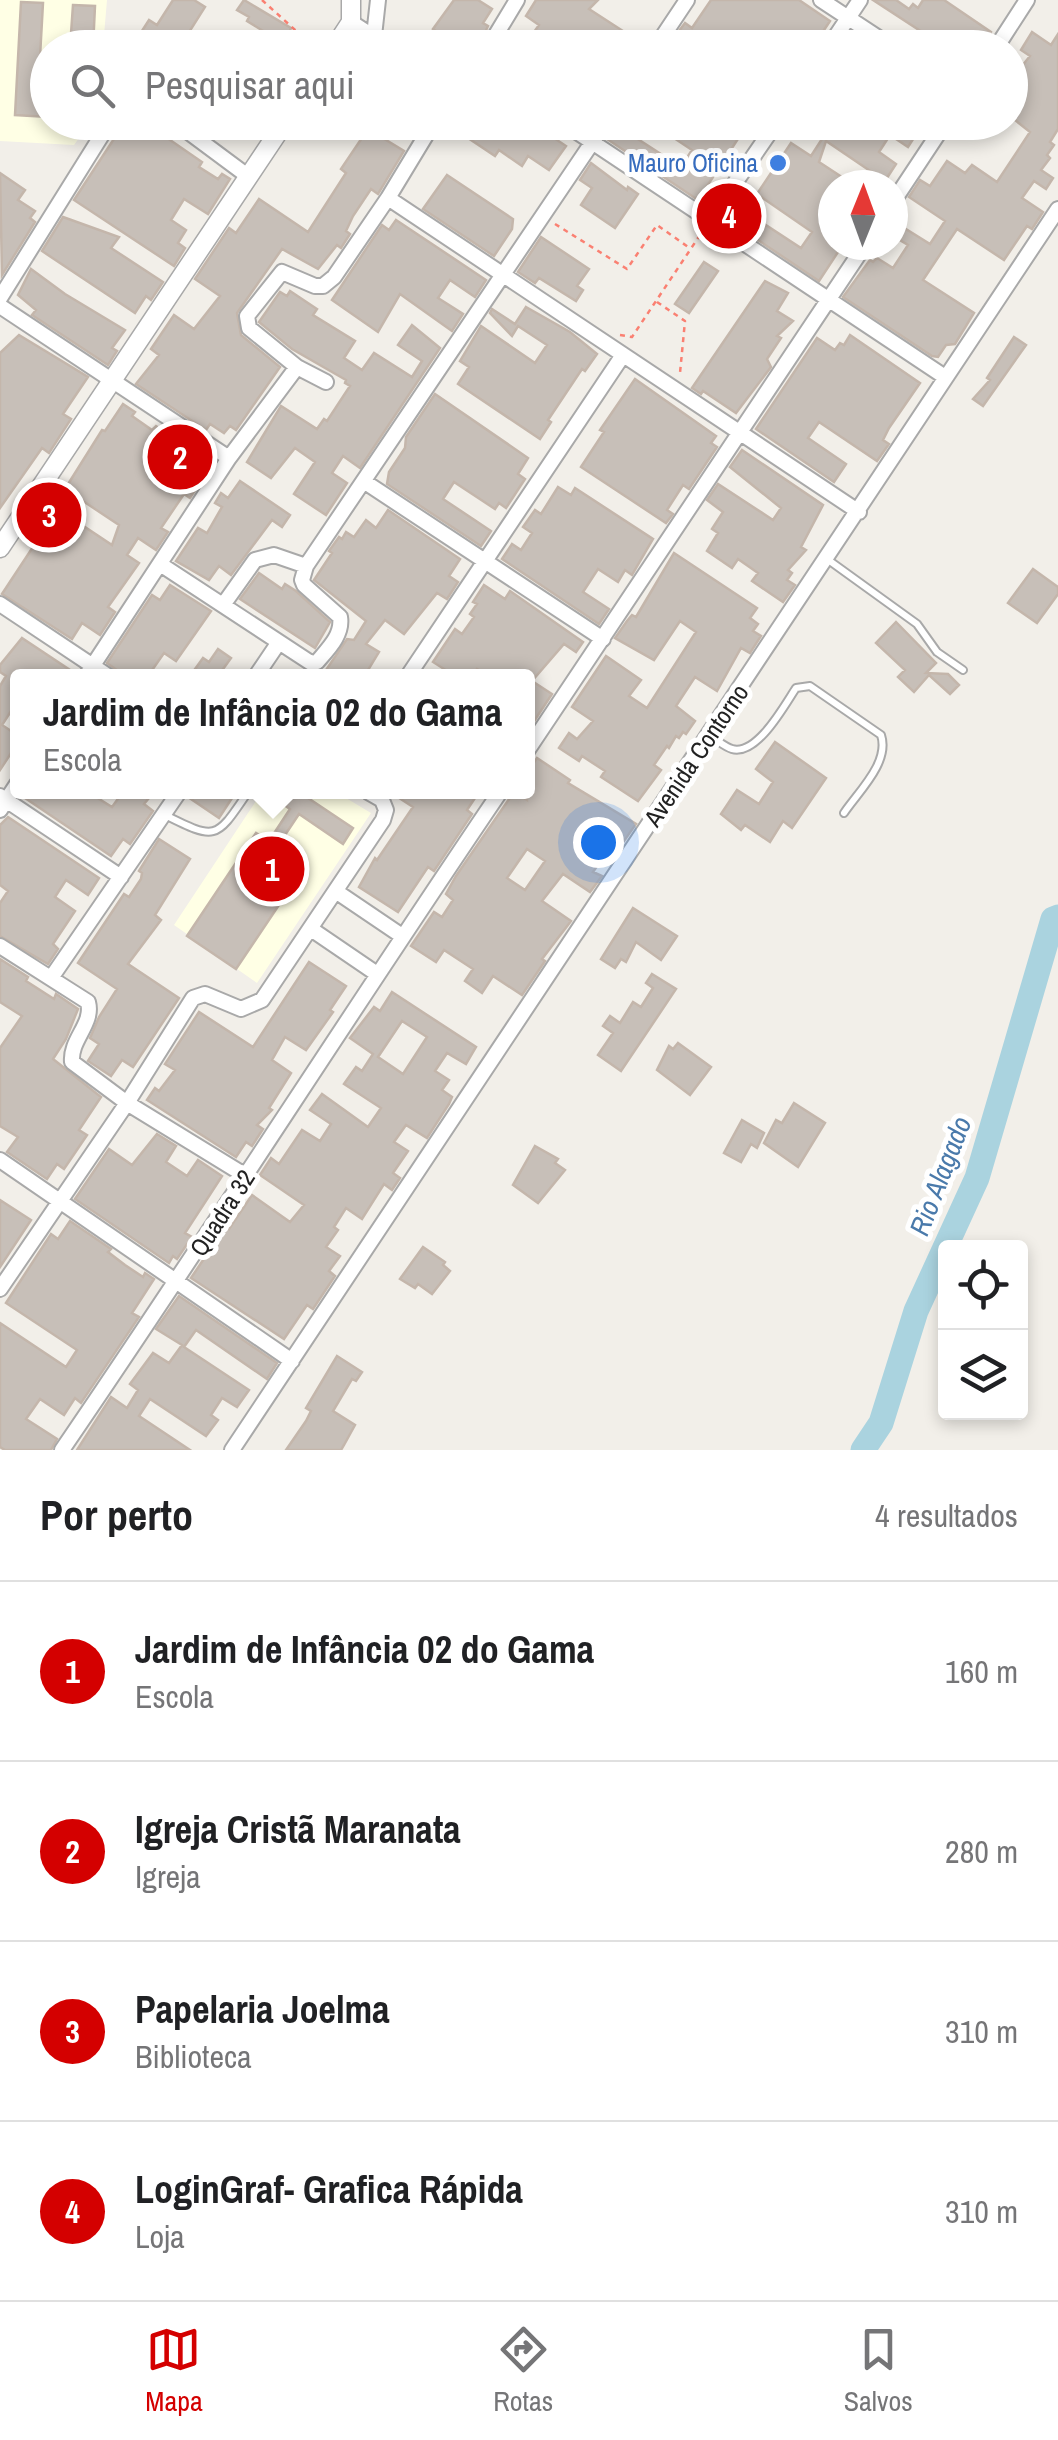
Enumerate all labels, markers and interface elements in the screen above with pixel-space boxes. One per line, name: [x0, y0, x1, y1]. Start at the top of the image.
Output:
search box: [30, 30, 1028, 140]
icon: search: [65, 58, 120, 113]
text: Pesquisar aqui: [145, 60, 355, 111]
place label: Mauro Oficina: [628, 146, 759, 180]
marker: Mauro Oficina: [767, 152, 789, 174]
north arrow: [818, 170, 908, 260]
pin: 4: [696, 178, 762, 254]
pin: 2: [148, 420, 212, 494]
pin: 3: [17, 478, 82, 552]
popup: [10, 669, 535, 799]
street label: Avenida Contorno: [635, 677, 756, 834]
text: Jardim de Infância 02 do Gama: [43, 687, 502, 738]
text: Escola: [43, 738, 122, 781]
your location: [573, 817, 624, 868]
pin: 1: [240, 832, 304, 906]
water label: Rio Alagado: [900, 1111, 980, 1241]
street label: Quadra 32: [181, 1163, 263, 1263]
map controls: [938, 1240, 1028, 1420]
button: locate: [938, 1240, 1028, 1330]
button: layers: [938, 1330, 1028, 1420]
text: Por perto: [40, 1487, 193, 1543]
text: 4 resultados: [875, 1494, 1018, 1537]
text: Jardim de Infância 02 do Gama: [135, 1624, 594, 1675]
text: 1: [65, 1650, 80, 1693]
text: 160 m: [945, 1650, 1018, 1693]
text: Escola: [135, 1675, 214, 1718]
text: Igreja Cristã Maranata: [135, 1804, 461, 1855]
text: 2: [65, 1830, 80, 1873]
text: 280 m: [945, 1830, 1018, 1873]
text: Igreja: [135, 1855, 201, 1898]
text: Papelaria Joelma: [135, 1984, 390, 2035]
text: 3: [65, 2010, 80, 2053]
text: 310 m: [945, 2010, 1018, 2053]
text: Biblioteca: [135, 2035, 252, 2078]
text: LoginGraf- Grafica Rápida: [135, 2164, 523, 2215]
text: 4: [65, 2190, 80, 2233]
text: 310 m: [945, 2190, 1018, 2233]
text: Loja: [135, 2215, 185, 2258]
tab: Mapa: [145, 2322, 203, 2420]
tab: Rotas: [493, 2322, 553, 2420]
tab: Salvos: [844, 2322, 913, 2420]

